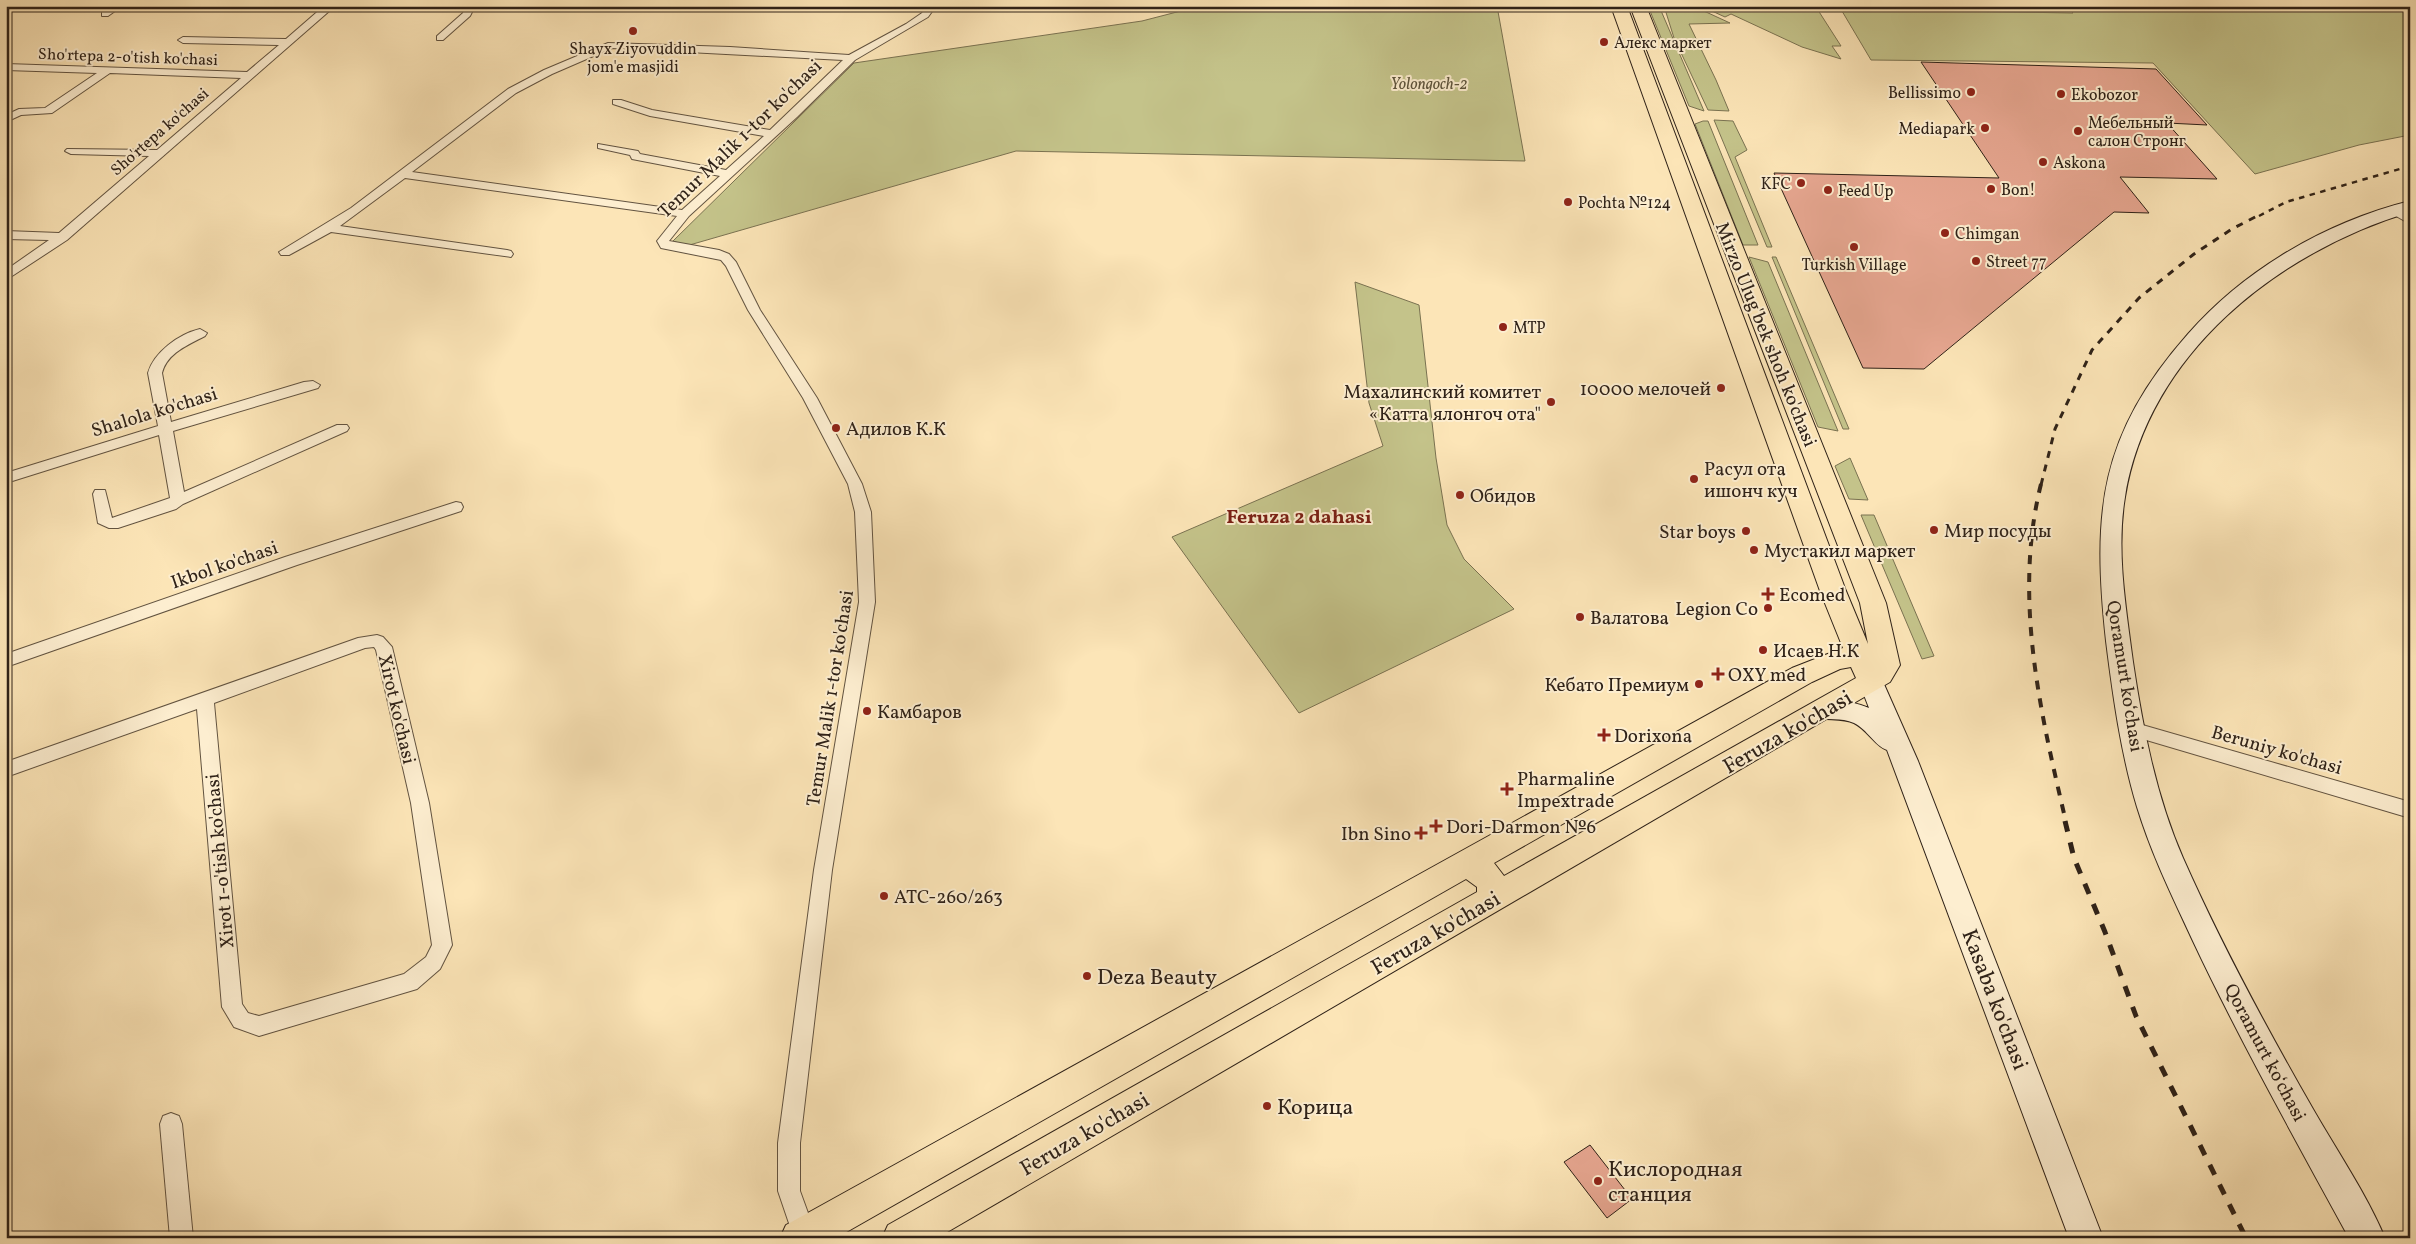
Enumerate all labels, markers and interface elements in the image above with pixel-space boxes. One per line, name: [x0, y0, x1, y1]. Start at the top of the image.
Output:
marker: Shayx Ziyovuddin jom'e masjidi: [627, 25, 639, 37]
place label: Алекс маркет: [1614, 33, 1712, 55]
marker: Алекс маркет: [1598, 36, 1610, 48]
place label: Shayx Ziyovuddin jom'e masjidi: [569, 39, 697, 79]
street label: Sho'rtepa 2-o'tish ko'chasi: [38, 44, 218, 72]
street label: Temur Malik 1-tor ko'chasi: [653, 54, 828, 225]
park label: Yolongoch-2: [1391, 74, 1468, 96]
street label: Sho'rtepa ko'chasi: [106, 83, 214, 181]
place label: Bellissimo: [1888, 83, 1961, 105]
place label: Ekobozor: [2071, 85, 2138, 107]
marker: Bellissimo: [1965, 86, 1977, 98]
marker: Ekobozor: [2055, 88, 2067, 100]
place label: Мебельный салон Стронг: [2088, 113, 2186, 153]
place label: Mediapark: [1898, 119, 1975, 141]
marker: Mediapark: [1979, 122, 1991, 134]
marker: Мебельный салон Стронг: [2072, 125, 2084, 137]
place label: Askona: [2053, 153, 2106, 175]
marker: Askona: [2037, 156, 2049, 168]
place label: KFC: [1761, 174, 1791, 196]
marker: KFC: [1795, 177, 1807, 189]
place label: Bon!: [2001, 180, 2036, 202]
place label: Feed Up: [1838, 181, 1894, 203]
marker: Bon!: [1985, 183, 1997, 195]
marker: Feed Up: [1822, 184, 1834, 196]
place label: Pochta №124: [1578, 193, 1671, 215]
marker: Pochta №124: [1562, 196, 1574, 208]
street label: Mirzo Ulug'bek shoh ko'chasi: [1708, 218, 1822, 451]
place label: Chimgan: [1955, 224, 2020, 246]
marker: Chimgan: [1939, 227, 1951, 239]
marker: Turkish Village: [1848, 241, 1860, 253]
place label: Street 77: [1986, 252, 2047, 274]
place label: Turkish Village: [1801, 255, 1907, 277]
marker: Street 77: [1970, 255, 1982, 267]
place label: MTP: [1513, 318, 1546, 340]
marker: MTP: [1497, 321, 1509, 333]
place label: 10000 мелочей: [1580, 377, 1711, 403]
place label: Махалинский комитет «Катта ялонгоч ота": [1343, 380, 1541, 428]
street label: Shalola ko'chasi: [88, 381, 221, 444]
marker: 10000 мелочей: [1715, 382, 1727, 394]
marker: Махалинский комитет «Катта ялонгоч ота": [1545, 396, 1557, 408]
place label: Адилов К.К: [846, 417, 946, 443]
marker: Адилов К.К: [830, 422, 842, 434]
place label: Расул ота ишонч куч: [1704, 457, 1798, 505]
marker: Расул ота ишонч куч: [1688, 473, 1700, 485]
place label: Обидов: [1470, 484, 1536, 510]
marker: Обидов: [1454, 489, 1466, 501]
district label: Feruza 2 dahasi: [1226, 504, 1372, 532]
place label: Мир посуды: [1944, 519, 2051, 545]
place label: Star boys: [1659, 520, 1736, 546]
marker: Мир посуды: [1928, 524, 1940, 536]
marker: Star boys: [1740, 525, 1752, 537]
street label: Ikbol ko'chasi: [168, 535, 282, 596]
place label: Мустакил маркет: [1764, 539, 1916, 565]
marker: Мустакил маркет: [1748, 544, 1760, 556]
place label: Ecomed: [1779, 583, 1846, 609]
marker: Ecomed: [1761, 587, 1775, 601]
street label: Temur Malik 1-tor ko'chasi: [801, 588, 861, 808]
place label: Legion Co: [1675, 597, 1758, 623]
street label: Qoramurt koʻchasi: [2099, 599, 2149, 754]
marker: Legion Co: [1762, 602, 1774, 614]
place label: Валатова: [1590, 606, 1669, 632]
marker: Валатова: [1574, 611, 1586, 623]
place label: Исаев Н.К: [1773, 639, 1859, 665]
marker: Исаев Н.К: [1757, 644, 1769, 656]
street label: Xirot ko'chasi: [371, 652, 421, 767]
place label: OXY med: [1728, 663, 1806, 689]
marker: OXY med: [1712, 668, 1724, 680]
place label: Кебато Премиум: [1544, 673, 1689, 699]
marker: Кебато Премиум: [1693, 678, 1705, 690]
street label: Feruza ko'chasi: [1718, 684, 1859, 783]
place label: Камбаров: [877, 700, 962, 726]
marker: Камбаров: [861, 705, 873, 717]
street label: Beruniy ko'chasi: [2208, 720, 2345, 782]
place label: Dorixona: [1614, 724, 1692, 750]
marker: Dorixona: [1598, 729, 1610, 741]
place label: Pharmaline Impextrade: [1517, 767, 1615, 815]
street label: Xirot 1-o'tish ko'chasi: [200, 772, 242, 949]
marker: Pharmaline Impextrade: [1501, 783, 1513, 795]
place label: Dori-Darmon №6: [1446, 815, 1596, 841]
marker: Dori-Darmon №6: [1430, 820, 1442, 832]
place label: Ibn Sino: [1341, 822, 1411, 848]
marker: Ibn Sino: [1415, 827, 1427, 839]
place label: АТС-260/263: [894, 885, 1003, 911]
street label: Feruza ko'chasi: [1366, 885, 1507, 984]
marker: АТС-260/263: [878, 890, 890, 902]
street label: Kasaba ko'chasi: [1953, 925, 2035, 1075]
place label: Deza Beauty: [1097, 963, 1217, 994]
marker: Deza Beauty: [1081, 970, 1093, 982]
street label: Qoramurt koʻchasi: [2217, 979, 2312, 1127]
street label: Feruza ko'chasi: [1015, 1086, 1156, 1185]
place label: Корица: [1277, 1093, 1353, 1124]
marker: Корица: [1261, 1100, 1273, 1112]
place label: Кислородная станция: [1608, 1155, 1742, 1211]
marker: Кислородная станция: [1592, 1175, 1604, 1187]

